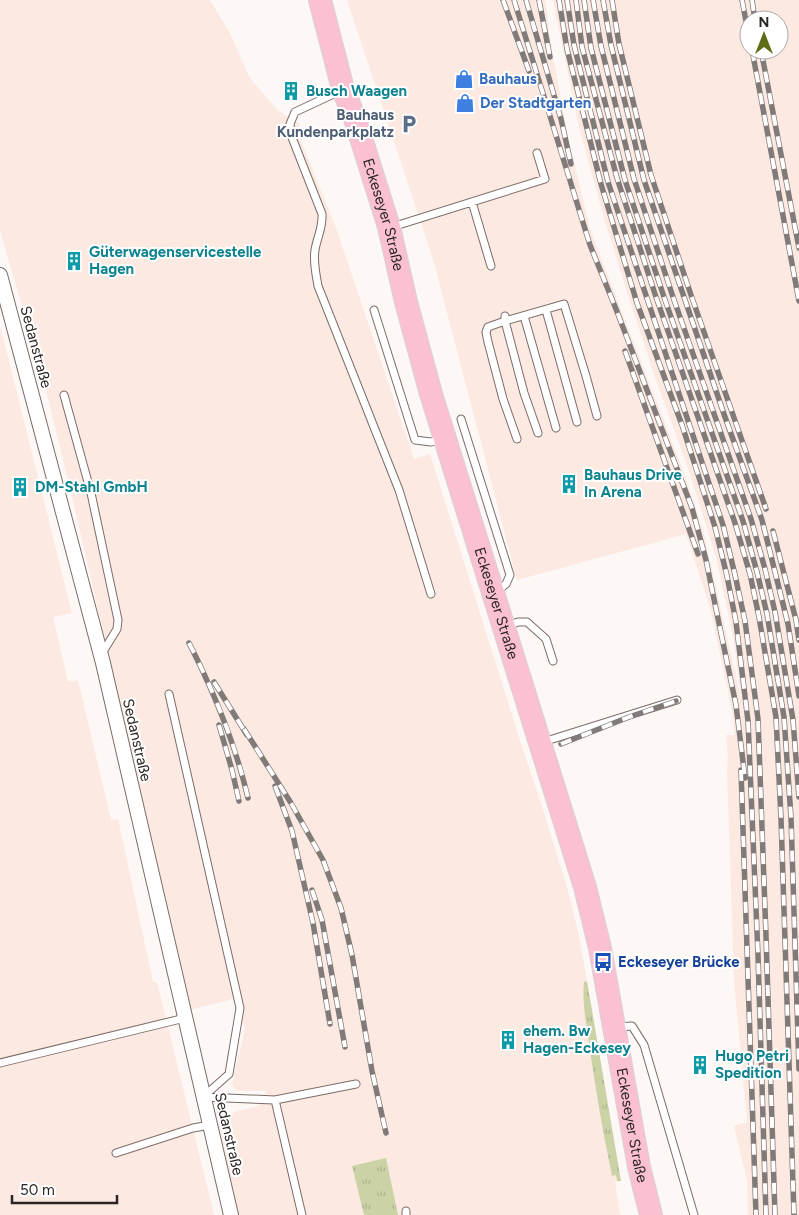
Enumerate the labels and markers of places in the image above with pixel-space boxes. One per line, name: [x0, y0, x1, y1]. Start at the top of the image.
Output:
shop icon: Bauhaus: [453, 68, 475, 90]
place label: Bauhaus: [479, 70, 537, 88]
building icon: Busch Waagen: [280, 80, 302, 102]
place label: Busch Waagen: [306, 82, 407, 100]
shop icon: Der Stadtgarten: [454, 92, 476, 114]
place label: Der Stadtgarten: [480, 94, 591, 112]
place label: Bauhaus Kundenparkplatz: [277, 106, 394, 141]
parking icon: Bauhaus Kundenparkplatz: [398, 113, 420, 135]
place label: Güterwagenservicestelle Hagen: [89, 243, 262, 278]
building icon: Güterwagenservicestelle Hagen: [63, 250, 85, 272]
place label: Bauhaus Drive In Arena: [584, 466, 683, 501]
building icon: Bauhaus Drive In Arena: [558, 473, 580, 495]
building icon: DM-Stahl GmbH: [9, 476, 31, 498]
place label: DM-Stahl GmbH: [35, 478, 148, 496]
bus stop icon: Eckeseyer Brücke: [592, 951, 614, 973]
place label: Eckeseyer Brücke: [618, 953, 740, 971]
place label: ehem. Bw Hagen-Eckesey: [523, 1022, 631, 1057]
building icon: ehem. Bw Hagen-Eckesey: [497, 1029, 519, 1051]
place label: Hugo Petri Spedition: [715, 1047, 789, 1082]
building icon: Hugo Petri Spedition: [689, 1054, 711, 1076]

